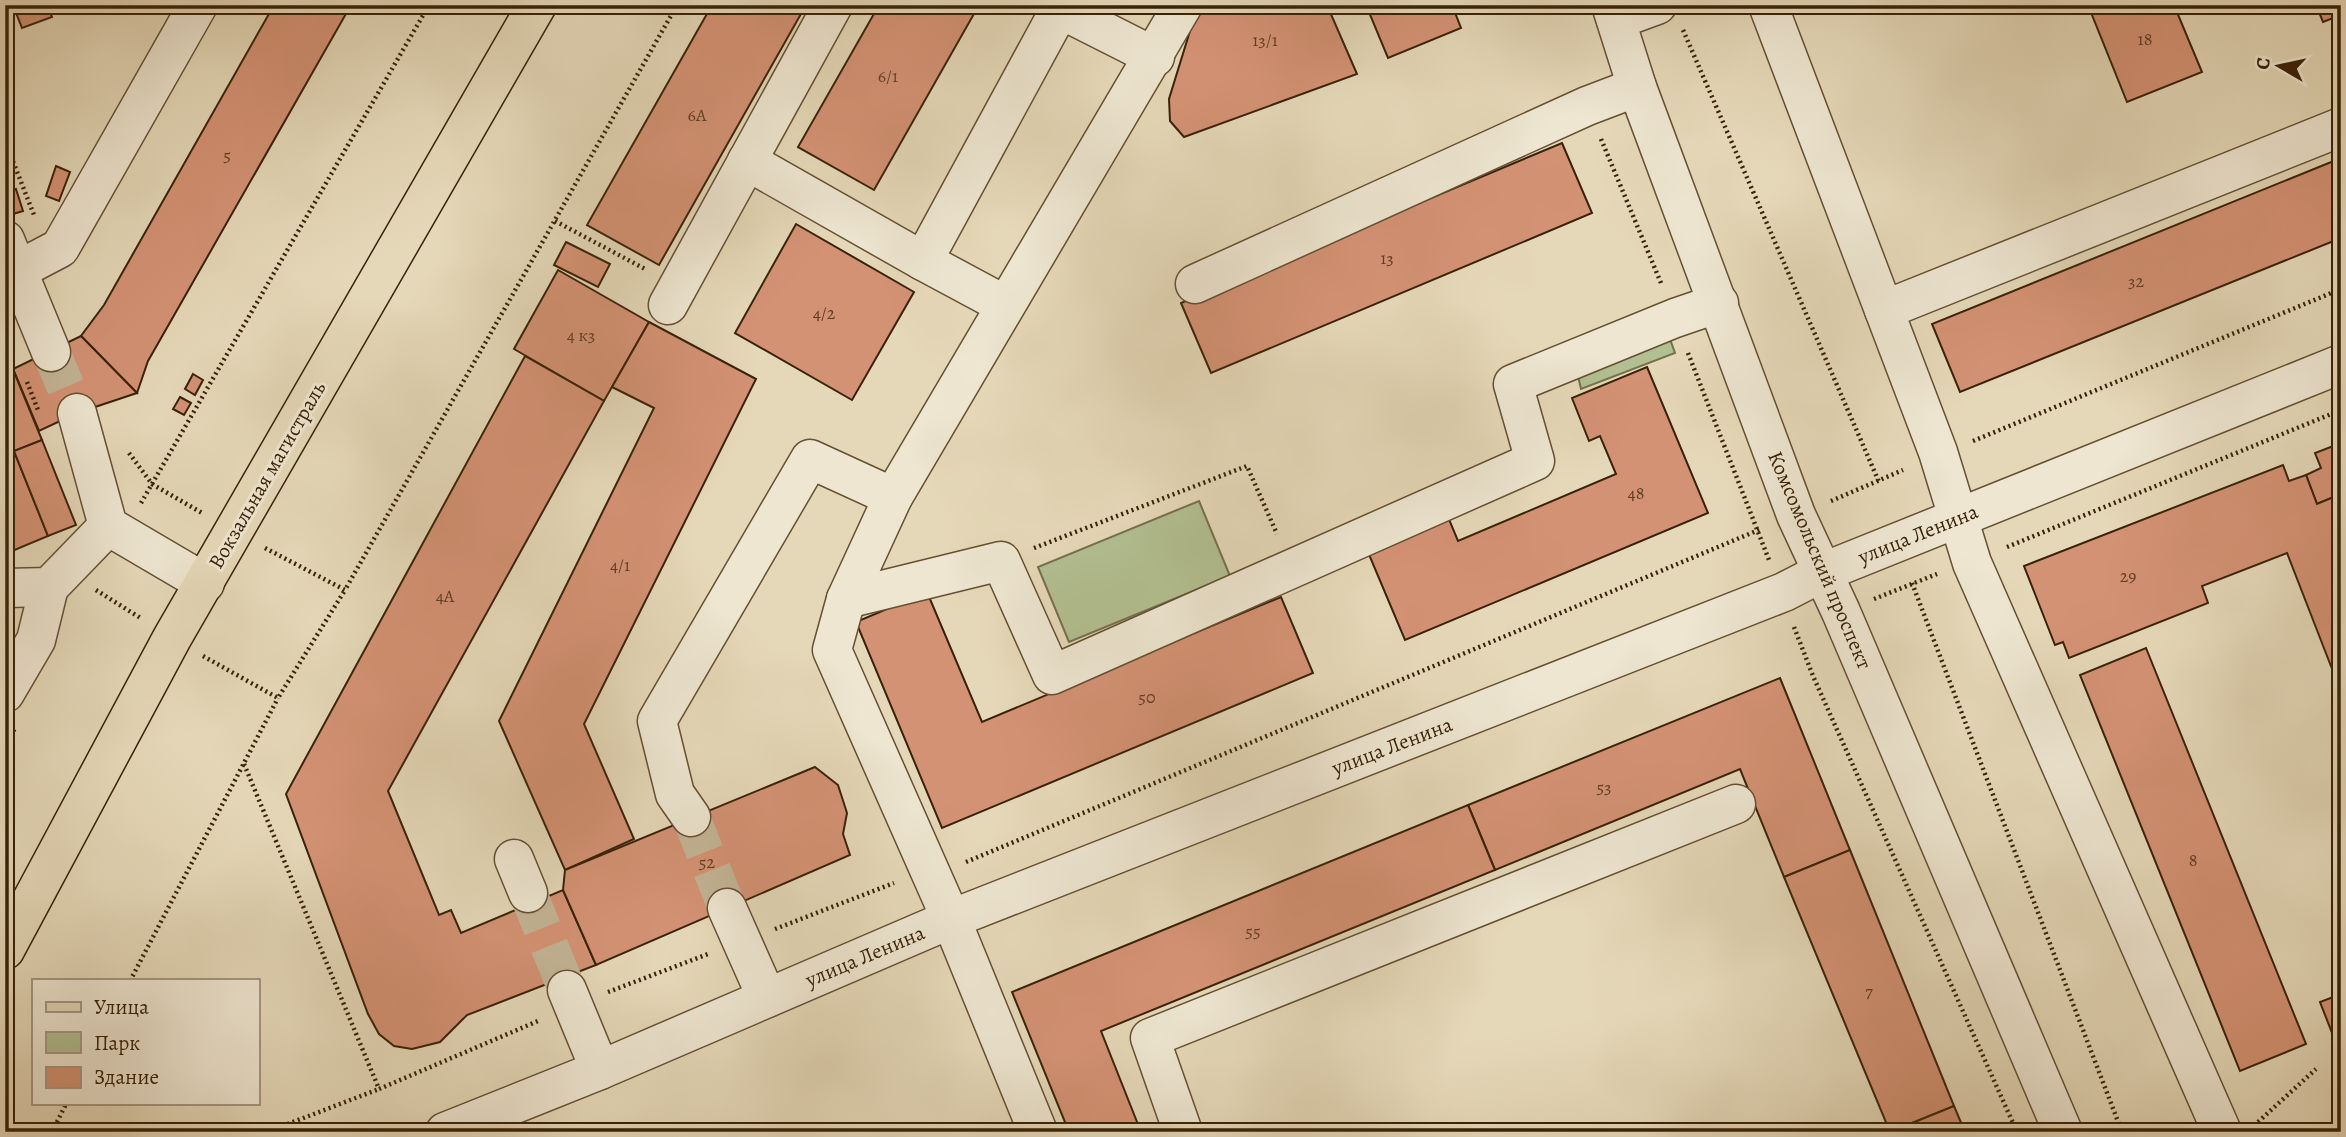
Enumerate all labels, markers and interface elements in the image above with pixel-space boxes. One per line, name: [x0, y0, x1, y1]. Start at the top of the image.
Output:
house number: 18: [2138, 27, 2152, 51]
house number: 13/1: [1252, 28, 1278, 52]
north arrow: [2244, 32, 2314, 102]
text: С: [2249, 56, 2277, 71]
house number: 6/1: [878, 64, 898, 88]
house number: 6А: [688, 103, 707, 127]
house number: 5: [223, 143, 231, 167]
house number: 13: [1380, 246, 1394, 270]
house number: 32: [2128, 269, 2144, 293]
house number: 4/2: [813, 301, 836, 325]
house number: 4 к3: [567, 323, 595, 347]
street label: Вокзальная магистраль: [202, 376, 332, 574]
street label: Комсомольский проспект: [1761, 447, 1879, 673]
house number: 48: [1628, 481, 1644, 505]
street label: улица Ленина: [1853, 497, 1982, 571]
house number: 4/1: [610, 553, 630, 577]
house number: 29: [2120, 564, 2136, 588]
house number: 4А: [436, 584, 455, 608]
house number: 50: [1138, 685, 1156, 709]
street label: улица Ленина: [1327, 710, 1457, 782]
house number: 53: [1596, 775, 1612, 799]
house number: 8: [2189, 848, 2197, 872]
house number: 52: [699, 850, 716, 874]
street label: улица Ленина: [800, 918, 929, 994]
house number: 55: [1245, 919, 1261, 943]
legend: [32, 979, 259, 1106]
house number: 7: [1865, 979, 1873, 1003]
text: Улица: [94, 993, 149, 1021]
text: Парк: [94, 1029, 140, 1057]
text: Здание: [94, 1063, 159, 1091]

